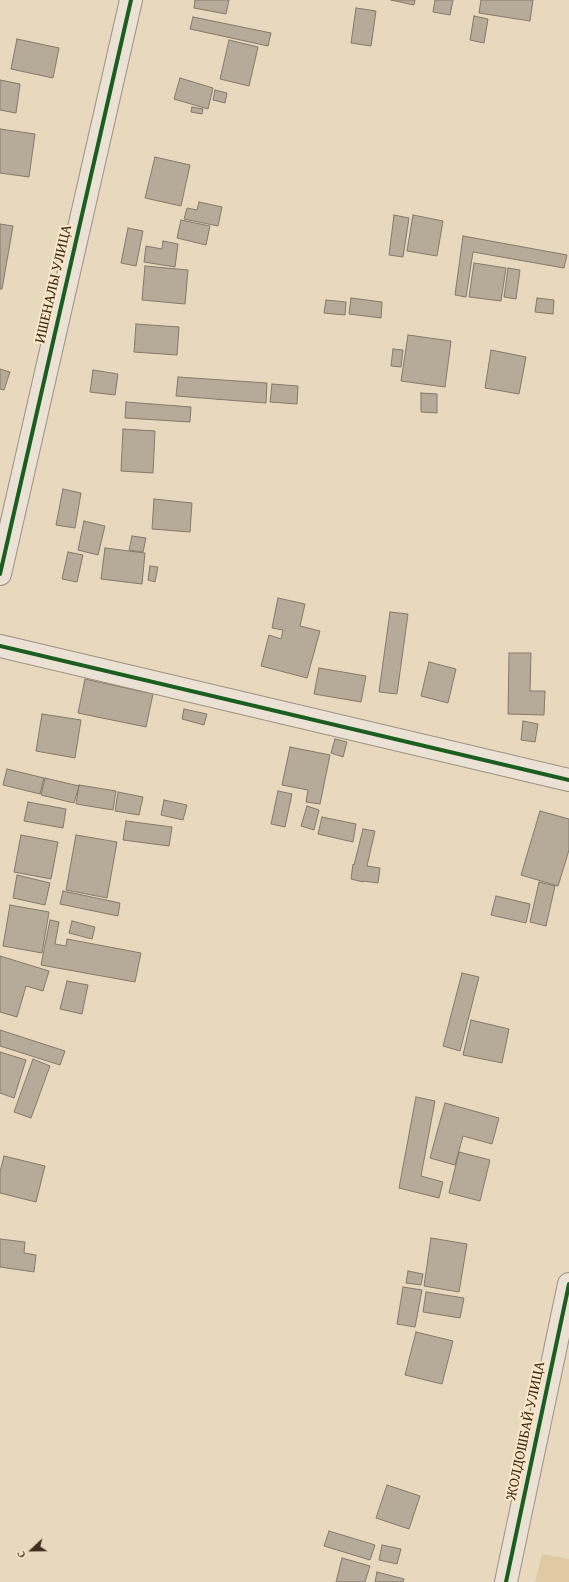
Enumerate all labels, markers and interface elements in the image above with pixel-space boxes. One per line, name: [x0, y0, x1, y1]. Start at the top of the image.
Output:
street label: ИШЕНАЛЫ УЛИЦА: [32, 223, 76, 345]
street label: ЖОЛДОШБАЙ УЛИЦА: [502, 1360, 550, 1502]
north arrow: [12, 1530, 52, 1570]
text: С: [12, 1549, 29, 1560]

